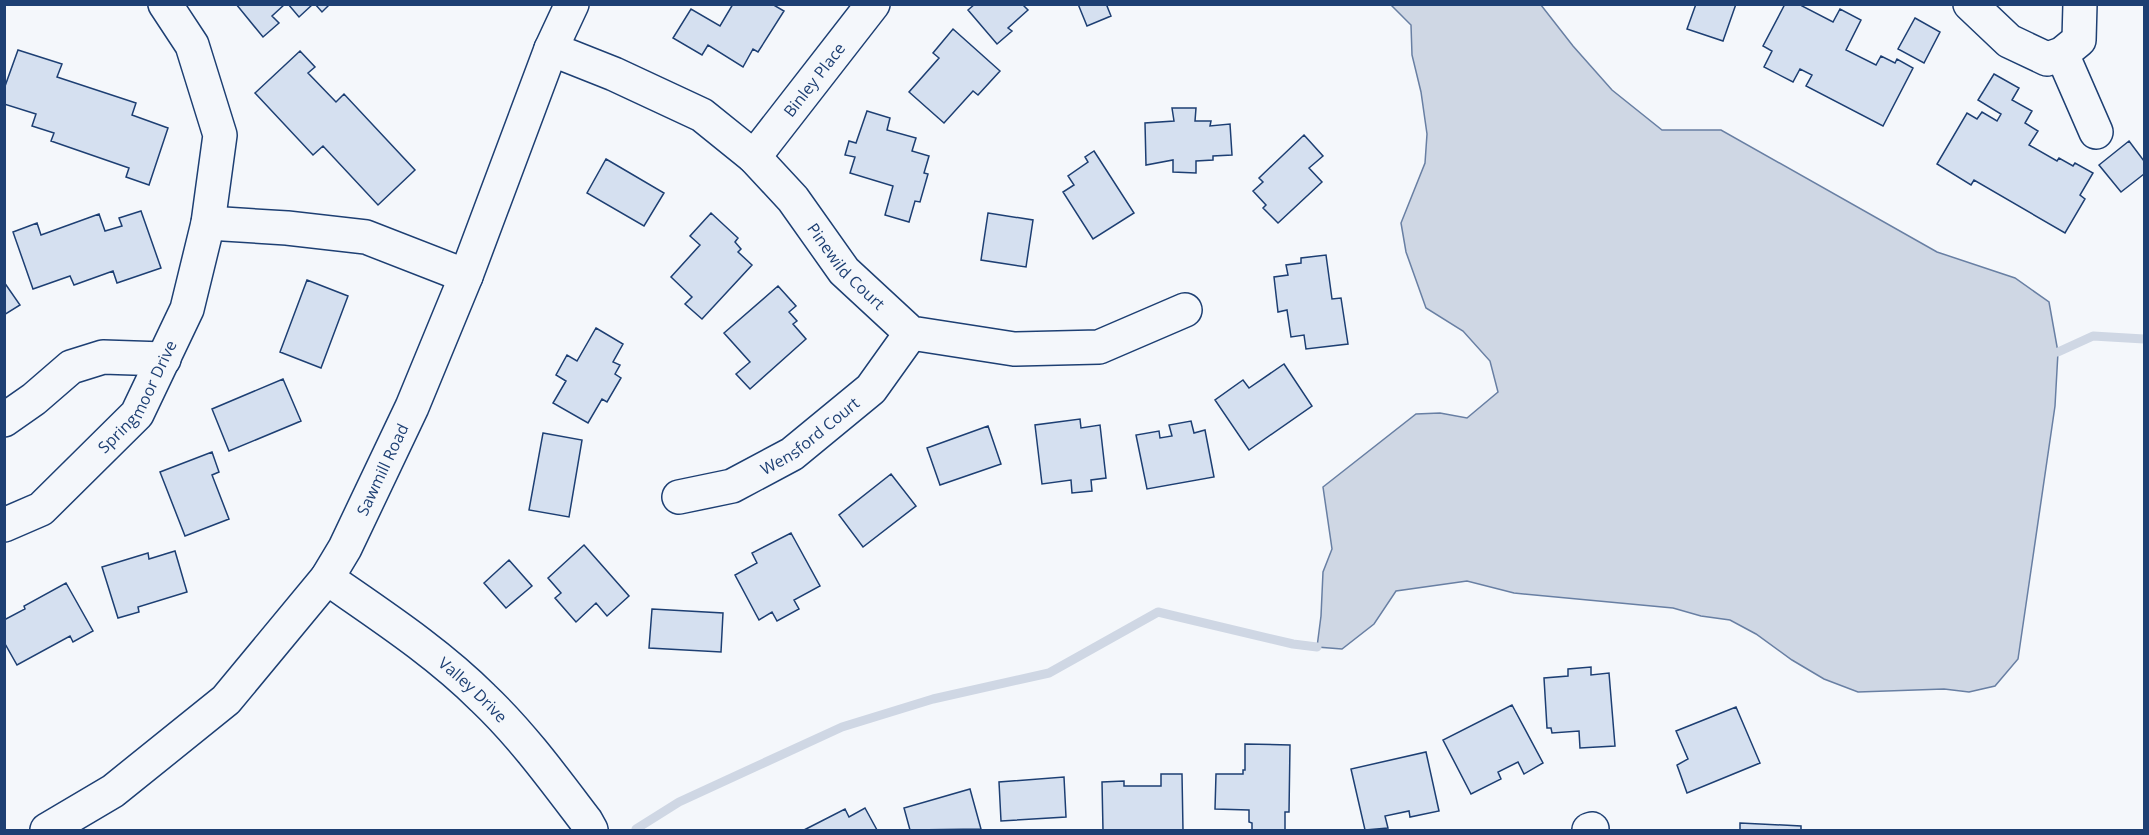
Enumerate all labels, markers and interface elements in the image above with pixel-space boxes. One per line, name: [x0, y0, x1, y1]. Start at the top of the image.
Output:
street label: Binley Place: [778, 38, 850, 121]
street label: Pinewild Court: [802, 218, 890, 315]
street label: Springmoor Drive: [93, 337, 182, 458]
street label: Wensford Court: [756, 392, 864, 480]
street label: Sawmill Road: [351, 420, 414, 519]
street label: Valley Drive: [434, 652, 512, 727]

